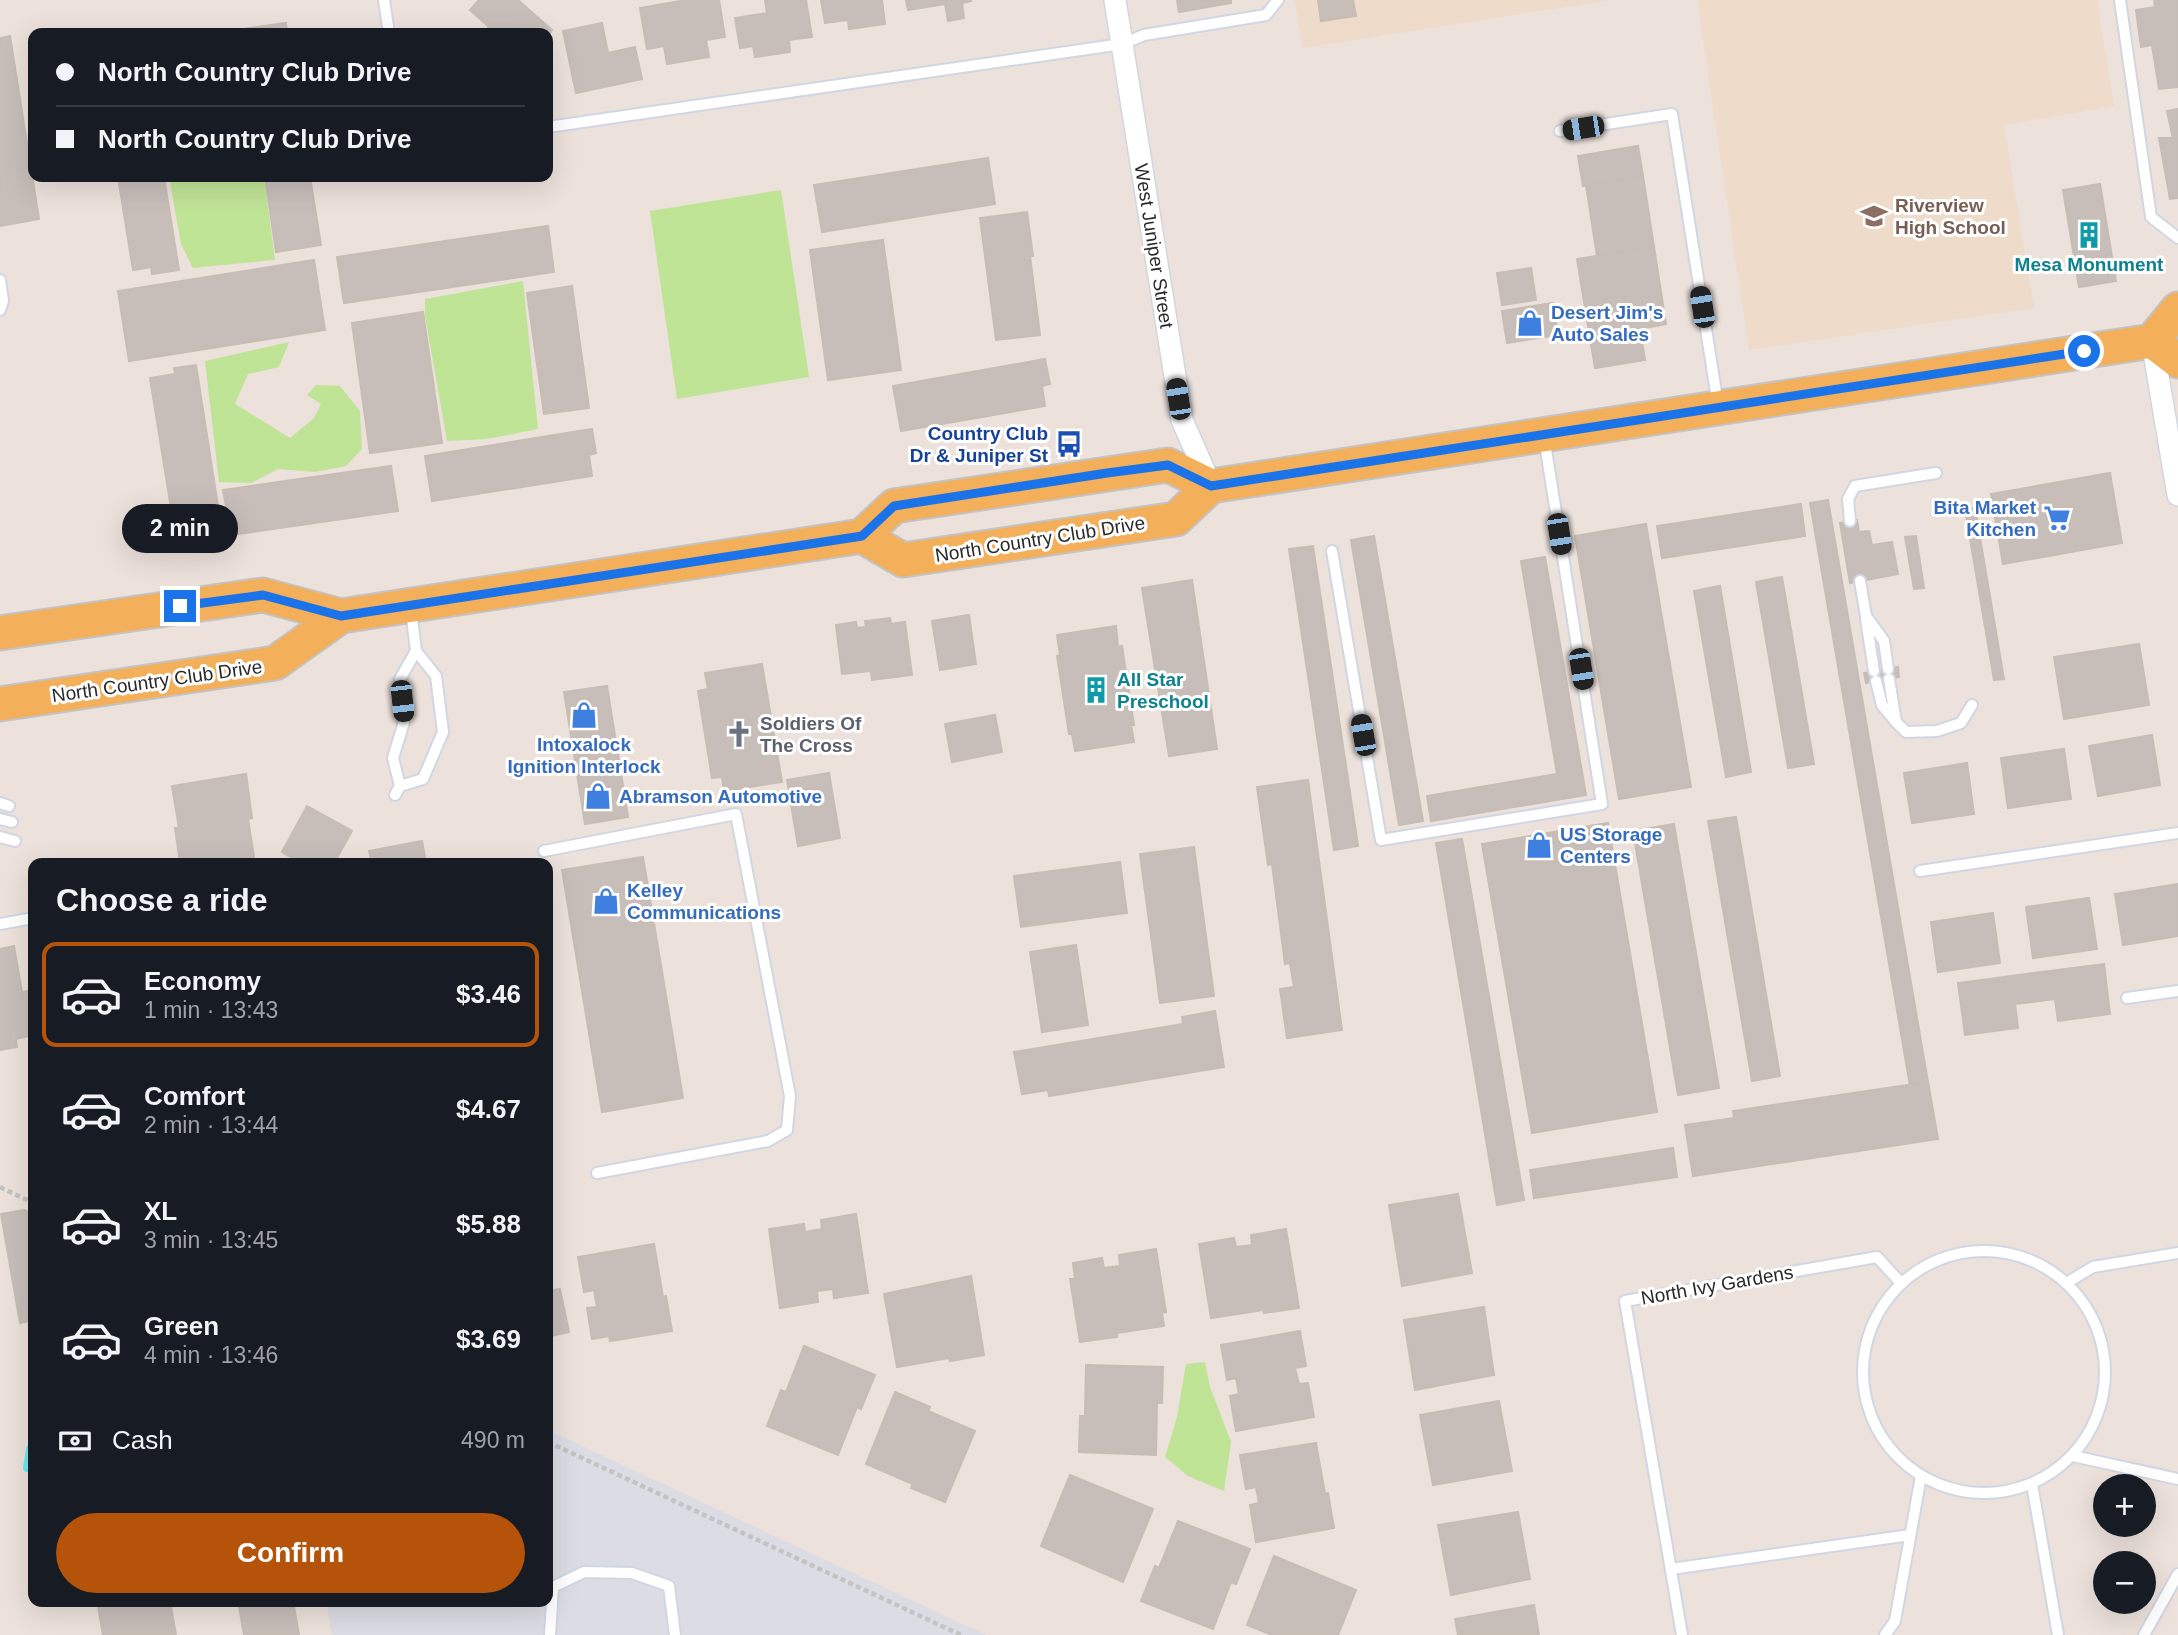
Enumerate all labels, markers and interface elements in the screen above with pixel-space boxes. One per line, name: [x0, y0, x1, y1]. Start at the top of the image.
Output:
text: North Country Club Drive: [98, 57, 411, 87]
car: [1561, 114, 1606, 142]
text: North Country Club Drive: [98, 124, 411, 154]
street label: West Juniper Street: [1131, 162, 1178, 331]
place label: Riverview High School: [1895, 195, 2006, 238]
school or university icon: Riverview High School: [1859, 201, 1889, 231]
building icon: Mesa Monument: [2074, 220, 2104, 250]
place label: Mesa Monument: [2015, 254, 2164, 275]
car: [1689, 285, 1716, 329]
place label: Desert Jim's Auto Sales: [1551, 302, 1663, 345]
shop icon: Desert Jim's Auto Sales: [1515, 308, 1545, 338]
route start: [2068, 335, 2100, 367]
car: [1165, 377, 1192, 421]
place label: Country Club Dr & Juniper St: [910, 423, 1049, 466]
bus stop icon: Country Club Dr & Juniper St: [1054, 429, 1084, 459]
place label: Bita Market Kitchen: [1934, 497, 2037, 540]
supermarket icon: Bita Market Kitchen: [2042, 503, 2072, 533]
callout: 2 min: [122, 504, 238, 554]
street label: North Country Club Drive: [934, 512, 1146, 566]
car: [1546, 512, 1573, 556]
text: 2 min: [150, 515, 210, 541]
route end: [164, 590, 196, 622]
car: [1568, 647, 1595, 691]
street label: North Country Club Drive: [50, 656, 264, 706]
place label: All Star Preschool: [1117, 669, 1209, 712]
building icon: All Star Preschool: [1081, 675, 1111, 705]
car: [390, 679, 415, 723]
shop icon: Intoxalock Ignition Interlock: [569, 700, 599, 730]
car: [1350, 712, 1377, 758]
place label: Soldiers Of The Cross: [760, 713, 862, 756]
church icon: Soldiers Of The Cross: [724, 719, 754, 749]
place label: Intoxalock Ignition Interlock: [507, 734, 661, 777]
shop icon: Abramson Automotive: [583, 781, 613, 811]
place label: Abramson Automotive: [619, 786, 822, 807]
place label: US Storage Centers: [1560, 824, 1662, 867]
shop icon: US Storage Centers: [1524, 830, 1554, 860]
place label: Kelley Communications: [627, 880, 781, 923]
text: Choose a ride: [56, 882, 268, 918]
shop icon: Kelley Communications: [591, 886, 621, 916]
icon: car: [60, 963, 123, 1026]
text: Economy: [144, 966, 261, 996]
text: $3.46: [456, 979, 521, 1009]
text: 1 min · 13:43: [144, 997, 278, 1023]
icon: car: [60, 1078, 123, 1141]
text: Comfort: [144, 1081, 245, 1111]
text: $4.67: [456, 1094, 521, 1124]
text: 2 min · 13:44: [144, 1112, 278, 1138]
icon: car: [60, 1193, 123, 1256]
text: XL: [144, 1196, 177, 1226]
text: $5.88: [456, 1209, 521, 1239]
text: 3 min · 13:45: [144, 1227, 278, 1253]
street label: North Ivy Gardens: [1639, 1261, 1795, 1309]
icon: car: [60, 1308, 123, 1371]
text: Green: [144, 1311, 219, 1341]
text: $3.69: [456, 1324, 521, 1354]
text: 4 min · 13:46: [144, 1342, 278, 1368]
icon: cash: [56, 1422, 94, 1460]
text: Cash: [112, 1425, 173, 1455]
text: 490 m: [461, 1427, 525, 1453]
map controls: [2093, 1474, 2156, 1614]
button: +: [2093, 1474, 2156, 1537]
button: Confirm: [56, 1513, 525, 1593]
button: −: [2093, 1551, 2156, 1614]

